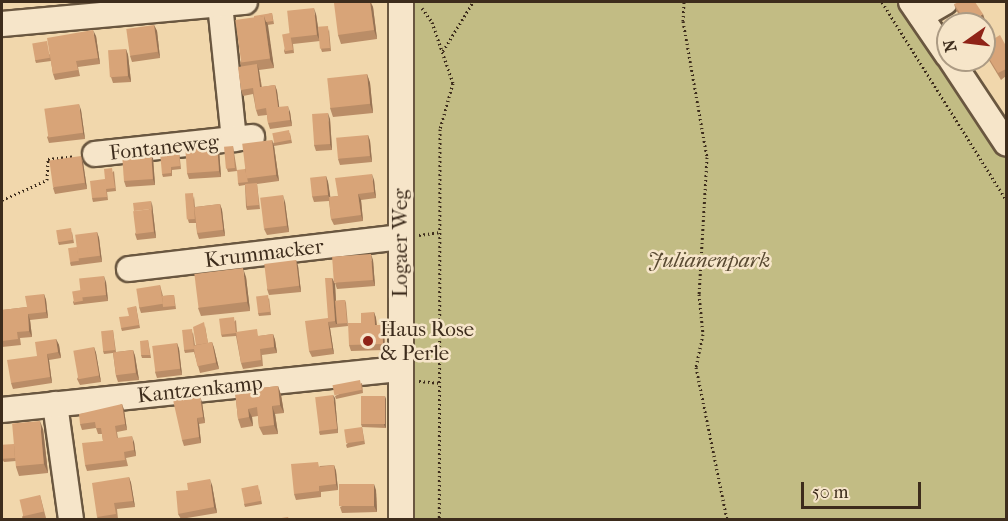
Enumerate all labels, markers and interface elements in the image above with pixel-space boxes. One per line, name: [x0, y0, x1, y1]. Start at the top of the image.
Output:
north arrow: [936, 12, 996, 72]
text: N: [939, 38, 961, 54]
street label: Fontaneweg: [108, 129, 220, 165]
street label: Logaer Weg: [387, 189, 413, 297]
street label: Krummacker: [203, 233, 325, 273]
park label: Julianenpark: [648, 247, 770, 273]
place label: Haus Rose & Perle: [380, 316, 474, 366]
marker: Haus Rose & Perle: [361, 334, 375, 348]
street label: Kantzenkamp: [136, 370, 264, 408]
scale bar: [804, 470, 924, 508]
text: 50 m: [812, 482, 848, 503]

